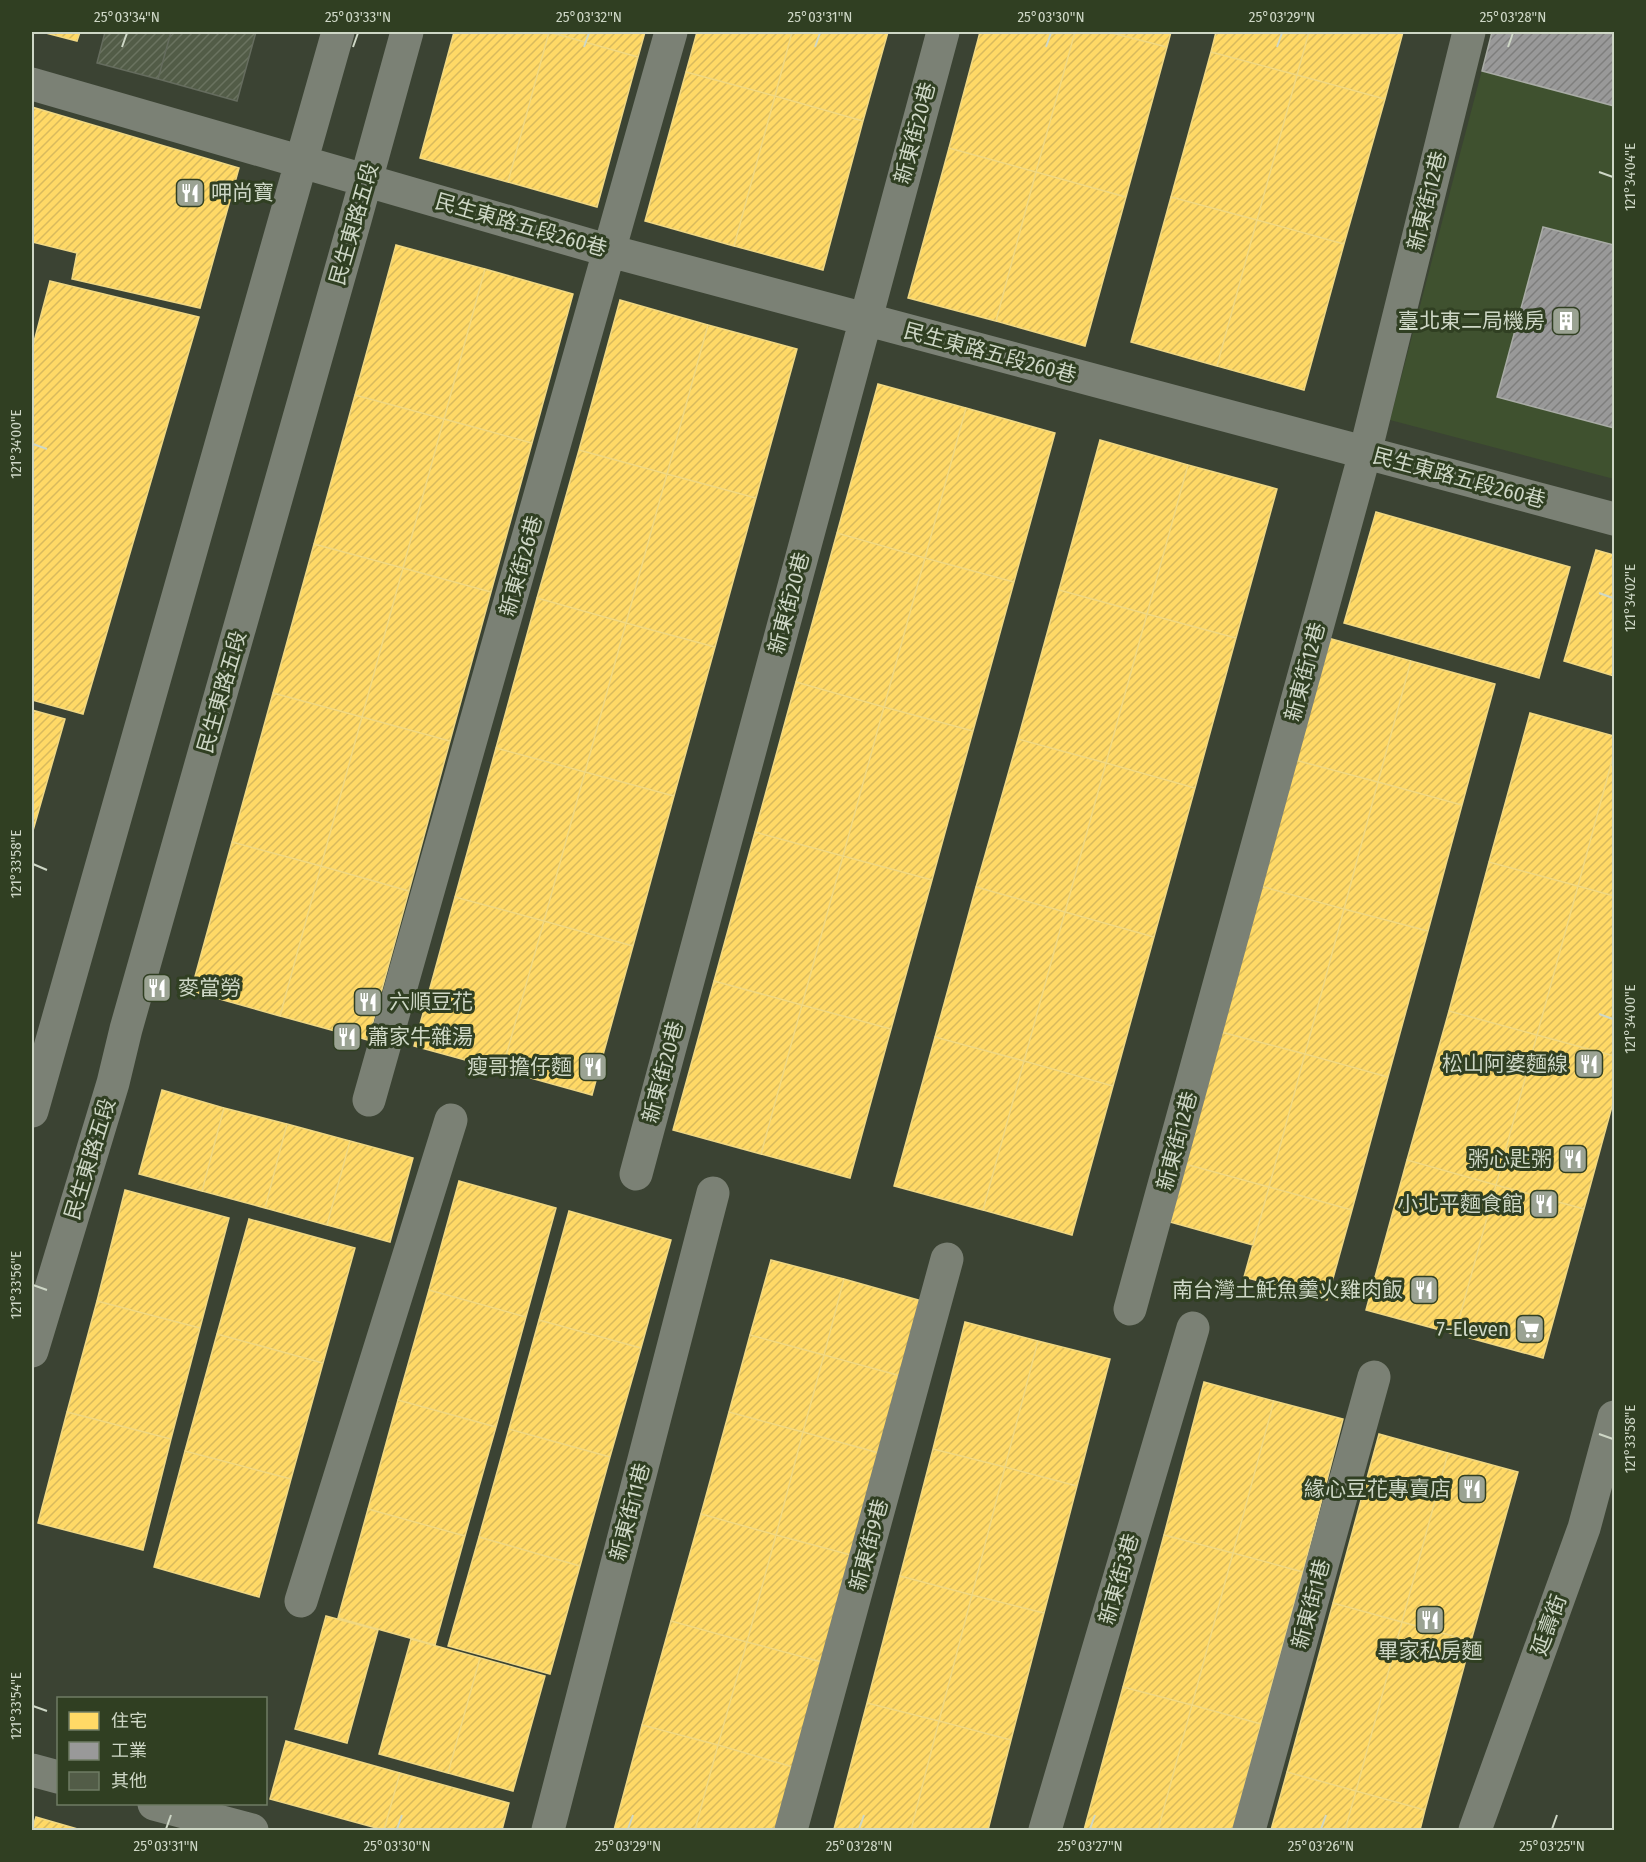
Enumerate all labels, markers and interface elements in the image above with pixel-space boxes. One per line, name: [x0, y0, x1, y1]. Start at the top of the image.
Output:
text: 25°03'34"N: [94, 8, 160, 26]
text: 25°03'33"N: [325, 8, 391, 26]
text: 25°03'32"N: [556, 8, 622, 26]
text: 25°03'31"N: [788, 8, 852, 26]
text: 25°03'30"N: [1017, 8, 1085, 26]
text: 25°03'29"N: [1249, 8, 1315, 26]
text: 25°03'28"N: [1480, 8, 1546, 26]
street label: 新東街20巷: [889, 79, 941, 187]
text: 121°34'04"E: [1621, 143, 1639, 211]
street label: 新東街12巷: [1402, 149, 1452, 253]
street label: 民生東路五段: [324, 160, 384, 288]
restaurant icon: 呷尚寶: [174, 177, 206, 209]
place label: 呷尚寶: [211, 180, 274, 206]
street label: 民生東路五段260巷: [432, 188, 610, 262]
building icon: 臺北東二局機房: [1550, 305, 1582, 337]
place label: 臺北東二局機房: [1398, 308, 1545, 334]
street label: 民生東路五段260巷: [901, 317, 1079, 389]
text: 121°34'00"E: [7, 409, 25, 479]
street label: 民生東路五段260巷: [1370, 442, 1548, 514]
street label: 新東街26巷: [494, 513, 548, 619]
street label: 新東街20巷: [763, 549, 815, 657]
text: 121°34'02"E: [1621, 564, 1639, 632]
street label: 新東街12巷: [1279, 620, 1331, 724]
street label: 民生東路五段: [192, 628, 252, 756]
text: 121°33'58"E: [7, 830, 25, 898]
restaurant icon: 麥當勞: [141, 972, 173, 1004]
place label: 麥當勞: [178, 975, 241, 1001]
text: 121°34'00"E: [1621, 984, 1639, 1054]
restaurant icon: 六順豆花: [352, 986, 384, 1018]
place label: 六順豆花: [389, 989, 473, 1015]
street label: 新東街20巷: [637, 1018, 689, 1126]
restaurant icon: 蕭家牛雜湯: [331, 1021, 363, 1053]
place label: 蕭家牛雜湯: [368, 1024, 473, 1050]
restaurant icon: 松山阿婆麵線: [1573, 1048, 1605, 1080]
restaurant icon: 瘦哥擔仔麵: [577, 1051, 609, 1083]
place label: 松山阿婆麵線: [1442, 1051, 1568, 1077]
place label: 瘦哥擔仔麵: [467, 1054, 572, 1080]
street label: 新東街12巷: [1151, 1089, 1203, 1193]
street label: 民生東路五段: [59, 1095, 121, 1223]
restaurant icon: 粥心匙粥: [1557, 1143, 1589, 1175]
place label: 粥心匙粥: [1468, 1146, 1552, 1172]
restaurant icon: 小北平麵食館: [1528, 1188, 1560, 1220]
place label: 小北平麵食館: [1397, 1191, 1523, 1217]
text: 121°33'56"E: [7, 1251, 25, 1319]
restaurant icon: 南台灣土魠魚羹火雞肉飯: [1408, 1274, 1440, 1306]
place label: 南台灣土魠魚羹火雞肉飯: [1172, 1277, 1403, 1303]
supermarket icon: 7-Eleven: [1514, 1313, 1546, 1345]
place label: 7-Eleven: [1437, 1316, 1509, 1342]
text: 121°33'58"E: [1621, 1405, 1639, 1473]
street label: 新東街11巷: [604, 1460, 656, 1564]
restaurant icon: 緣心豆花專賣店: [1456, 1473, 1488, 1505]
place label: 緣心豆花專賣店: [1304, 1476, 1451, 1502]
street label: 新東街9巷: [844, 1496, 894, 1594]
street label: 新東街3巷: [1094, 1530, 1144, 1628]
street label: 新東街1巷: [1287, 1556, 1335, 1652]
street label: 延壽街: [1526, 1591, 1572, 1659]
restaurant icon: 畢家私房麵: [1414, 1604, 1446, 1636]
place label: 畢家私房麵: [1378, 1638, 1483, 1664]
text: 121°33'54"E: [7, 1672, 25, 1740]
legend: [57, 1697, 267, 1805]
text: 住宅: [111, 1710, 147, 1732]
text: 工業: [111, 1740, 147, 1762]
text: 其他: [111, 1770, 147, 1792]
text: 25°03'31"N: [134, 1837, 198, 1855]
text: 25°03'30"N: [363, 1837, 431, 1855]
text: 25°03'29"N: [595, 1837, 661, 1855]
text: 25°03'28"N: [826, 1837, 892, 1855]
text: 25°03'27"N: [1057, 1837, 1123, 1855]
text: 25°03'26"N: [1288, 1837, 1354, 1855]
text: 25°03'25"N: [1519, 1837, 1585, 1855]

